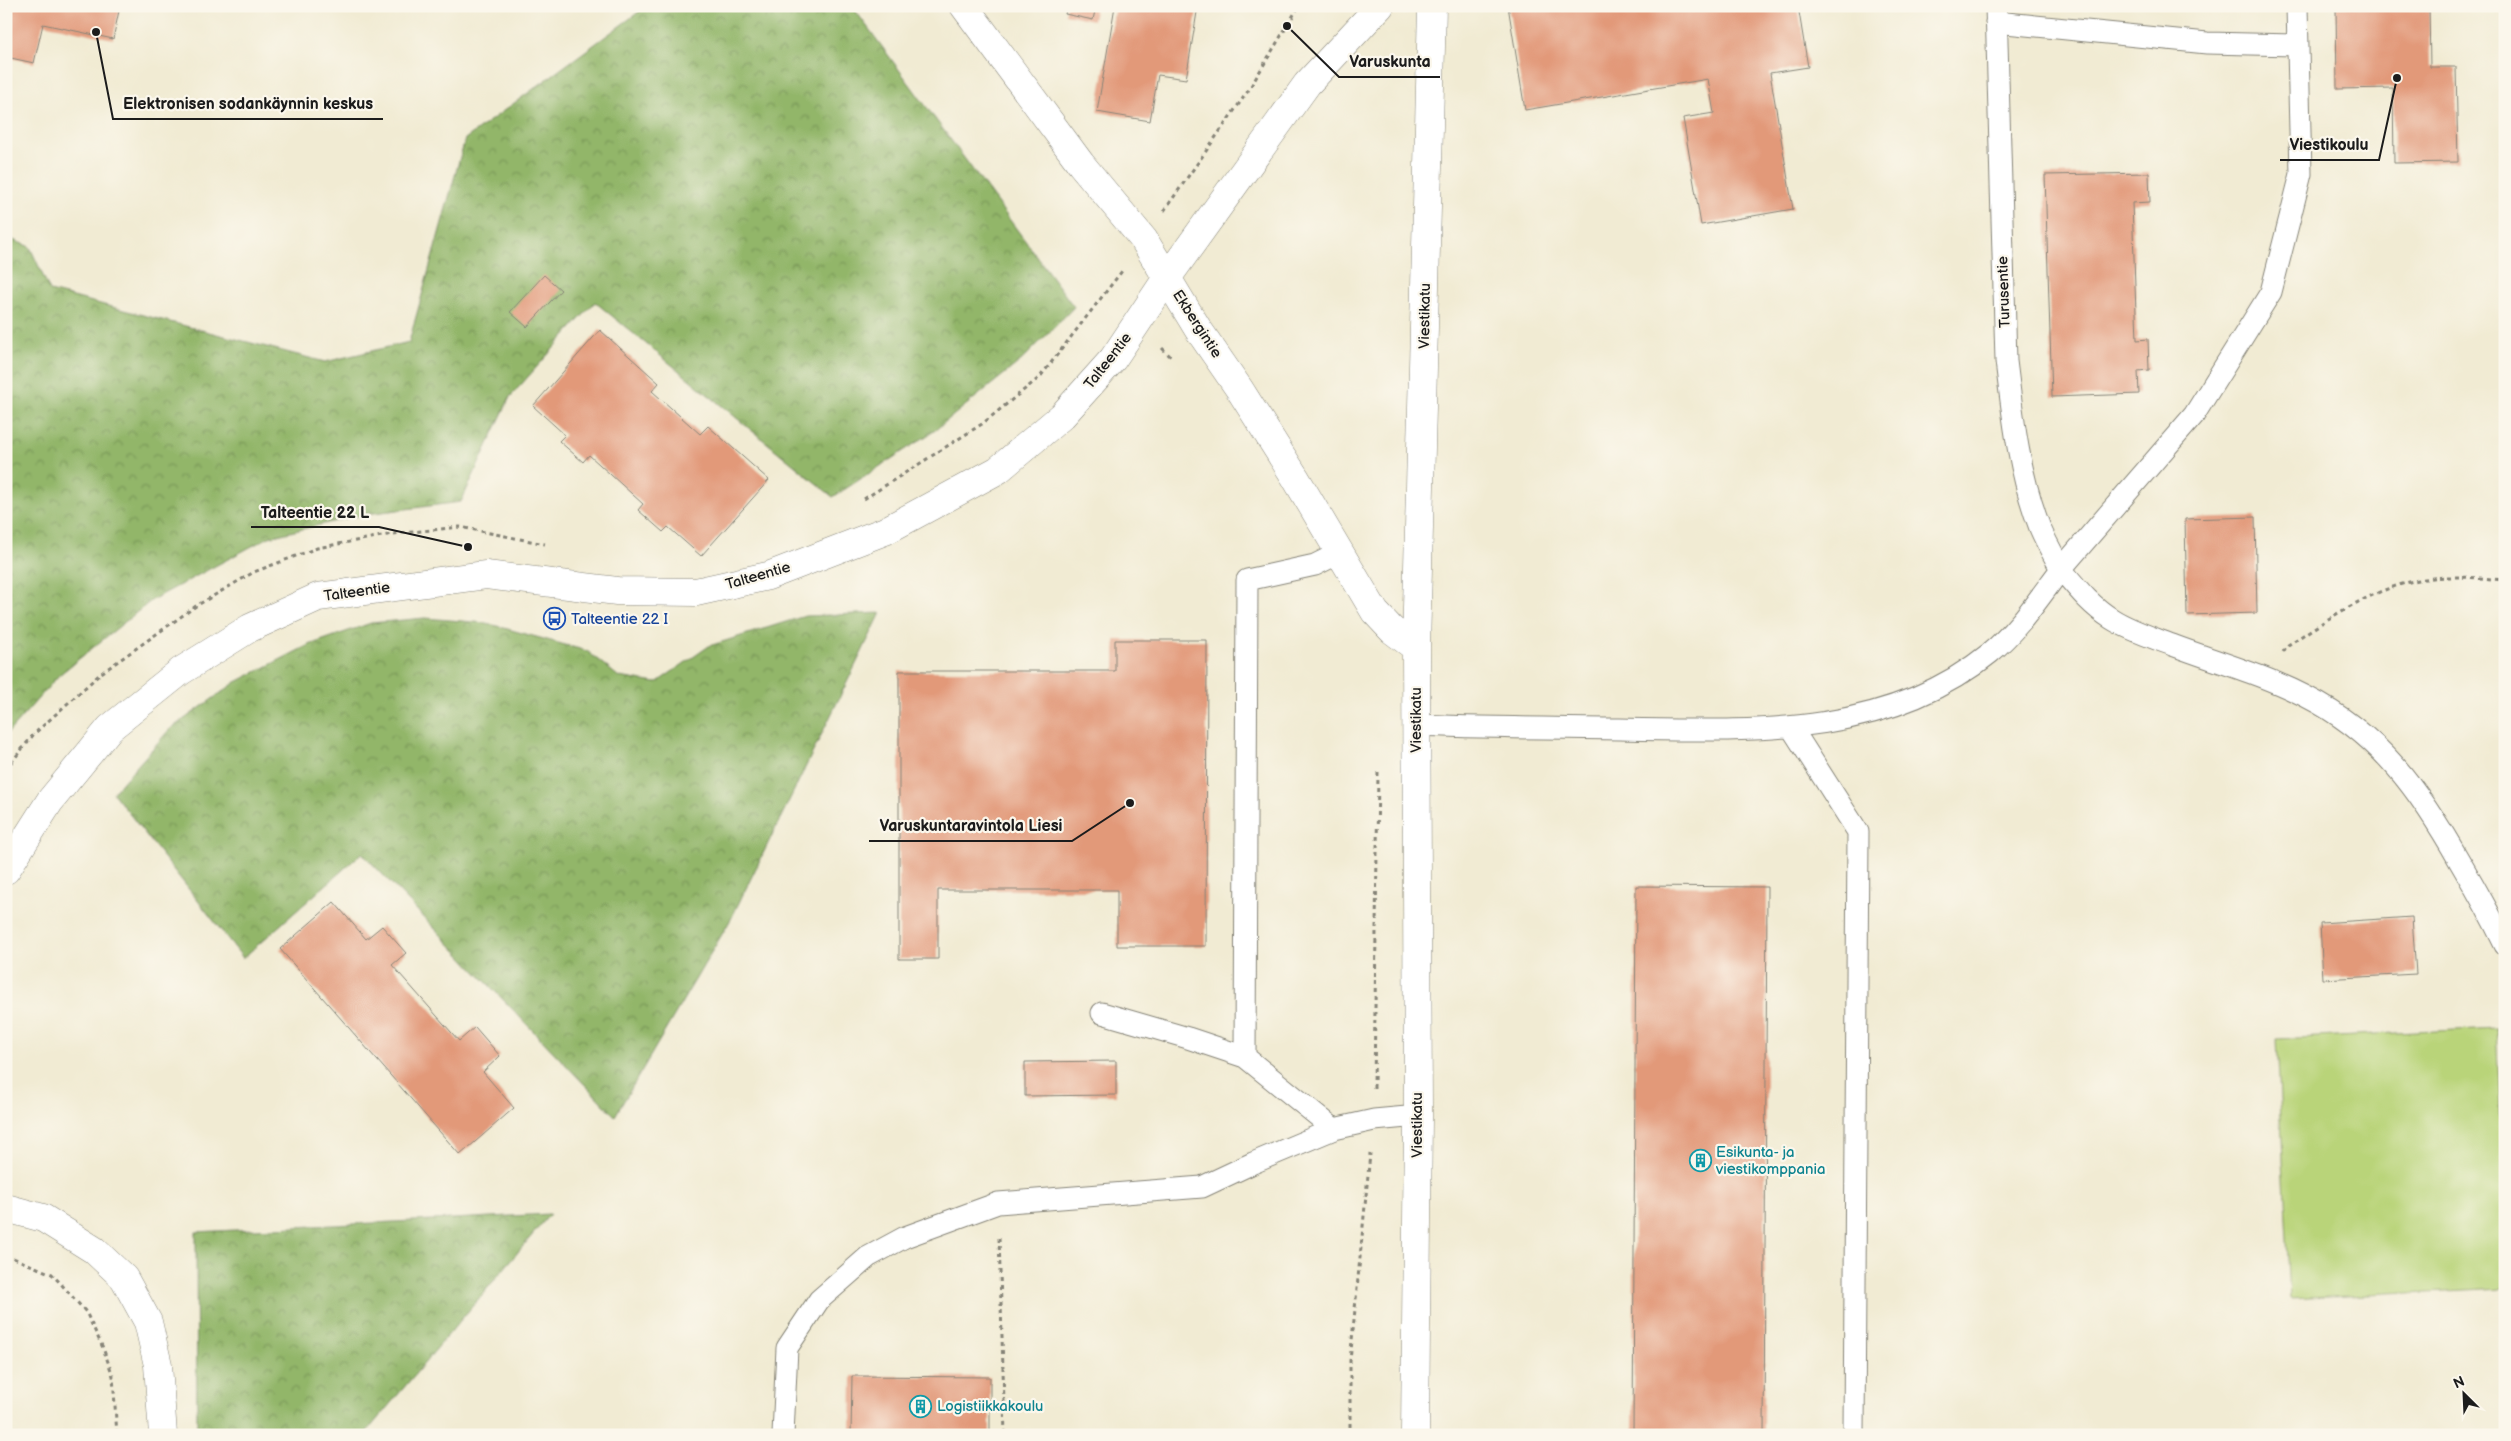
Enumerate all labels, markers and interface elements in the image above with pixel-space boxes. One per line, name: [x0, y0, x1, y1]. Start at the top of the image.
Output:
callout: Varuskunta: [1339, 46, 1440, 77]
text: Varuskunta: [1349, 53, 1431, 72]
callout: Elektronisen sodankäynnin keskus: [113, 88, 383, 119]
text: Elektronisen sodankäynnin keskus: [123, 95, 373, 114]
callout: Viestikoulu: [2280, 129, 2379, 160]
text: Viestikoulu: [2289, 136, 2369, 155]
street label: Turusentie: [1993, 256, 2015, 328]
street label: Viestikatu: [1415, 283, 1435, 349]
street label: Ekbergintie: [1168, 286, 1226, 362]
street label: Talteentie: [1080, 329, 1136, 393]
callout: Talteentie 22 L: [251, 496, 379, 527]
text: Talteentie 22 L: [261, 504, 370, 523]
street label: Talteentie: [723, 558, 793, 594]
street label: Talteentie: [323, 578, 391, 606]
bus stop icon: Talteentie 22 I: [543, 607, 567, 631]
place label: Talteentie 22 I: [571, 610, 668, 629]
street label: Viestikatu: [1407, 687, 1426, 753]
callout: Varuskuntaravintola Liesi: [869, 810, 1072, 841]
text: Varuskuntaravintola Liesi: [880, 817, 1063, 836]
street label: Viestikatu: [1408, 1092, 1427, 1158]
place label: Esikunta- ja viestikomppania: [1715, 1143, 1826, 1179]
building icon: Esikunta- ja viestikomppania: [1688, 1149, 1712, 1173]
north arrow: [2438, 1368, 2488, 1418]
text: N: [2451, 1373, 2467, 1392]
building icon: Logistiikkakoulu: [909, 1394, 933, 1418]
place label: Logistiikkakoulu: [937, 1397, 1043, 1416]

